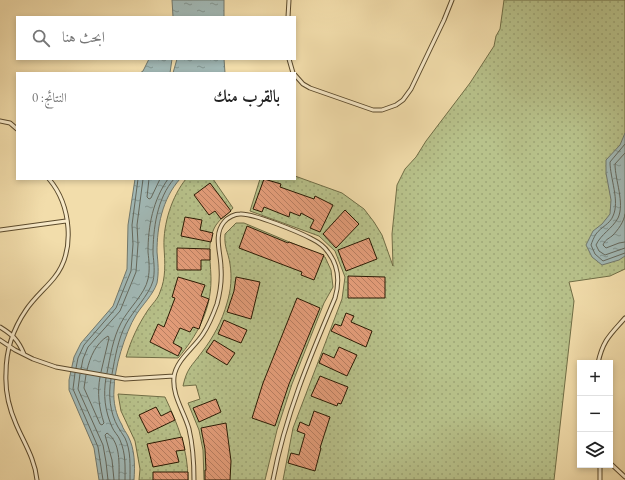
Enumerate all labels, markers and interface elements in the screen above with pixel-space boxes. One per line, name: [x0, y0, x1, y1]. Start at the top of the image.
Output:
search box: [16, 16, 296, 60]
icon: search: [30, 27, 52, 49]
text: ابحث هنا: [62, 27, 105, 46]
text: بالقرب منك: [213, 85, 280, 107]
text: النتائج: 0: [32, 89, 67, 106]
map controls: [577, 360, 613, 468]
button: +: [577, 360, 613, 396]
button: −: [577, 396, 613, 432]
button: layers: [577, 432, 613, 468]

